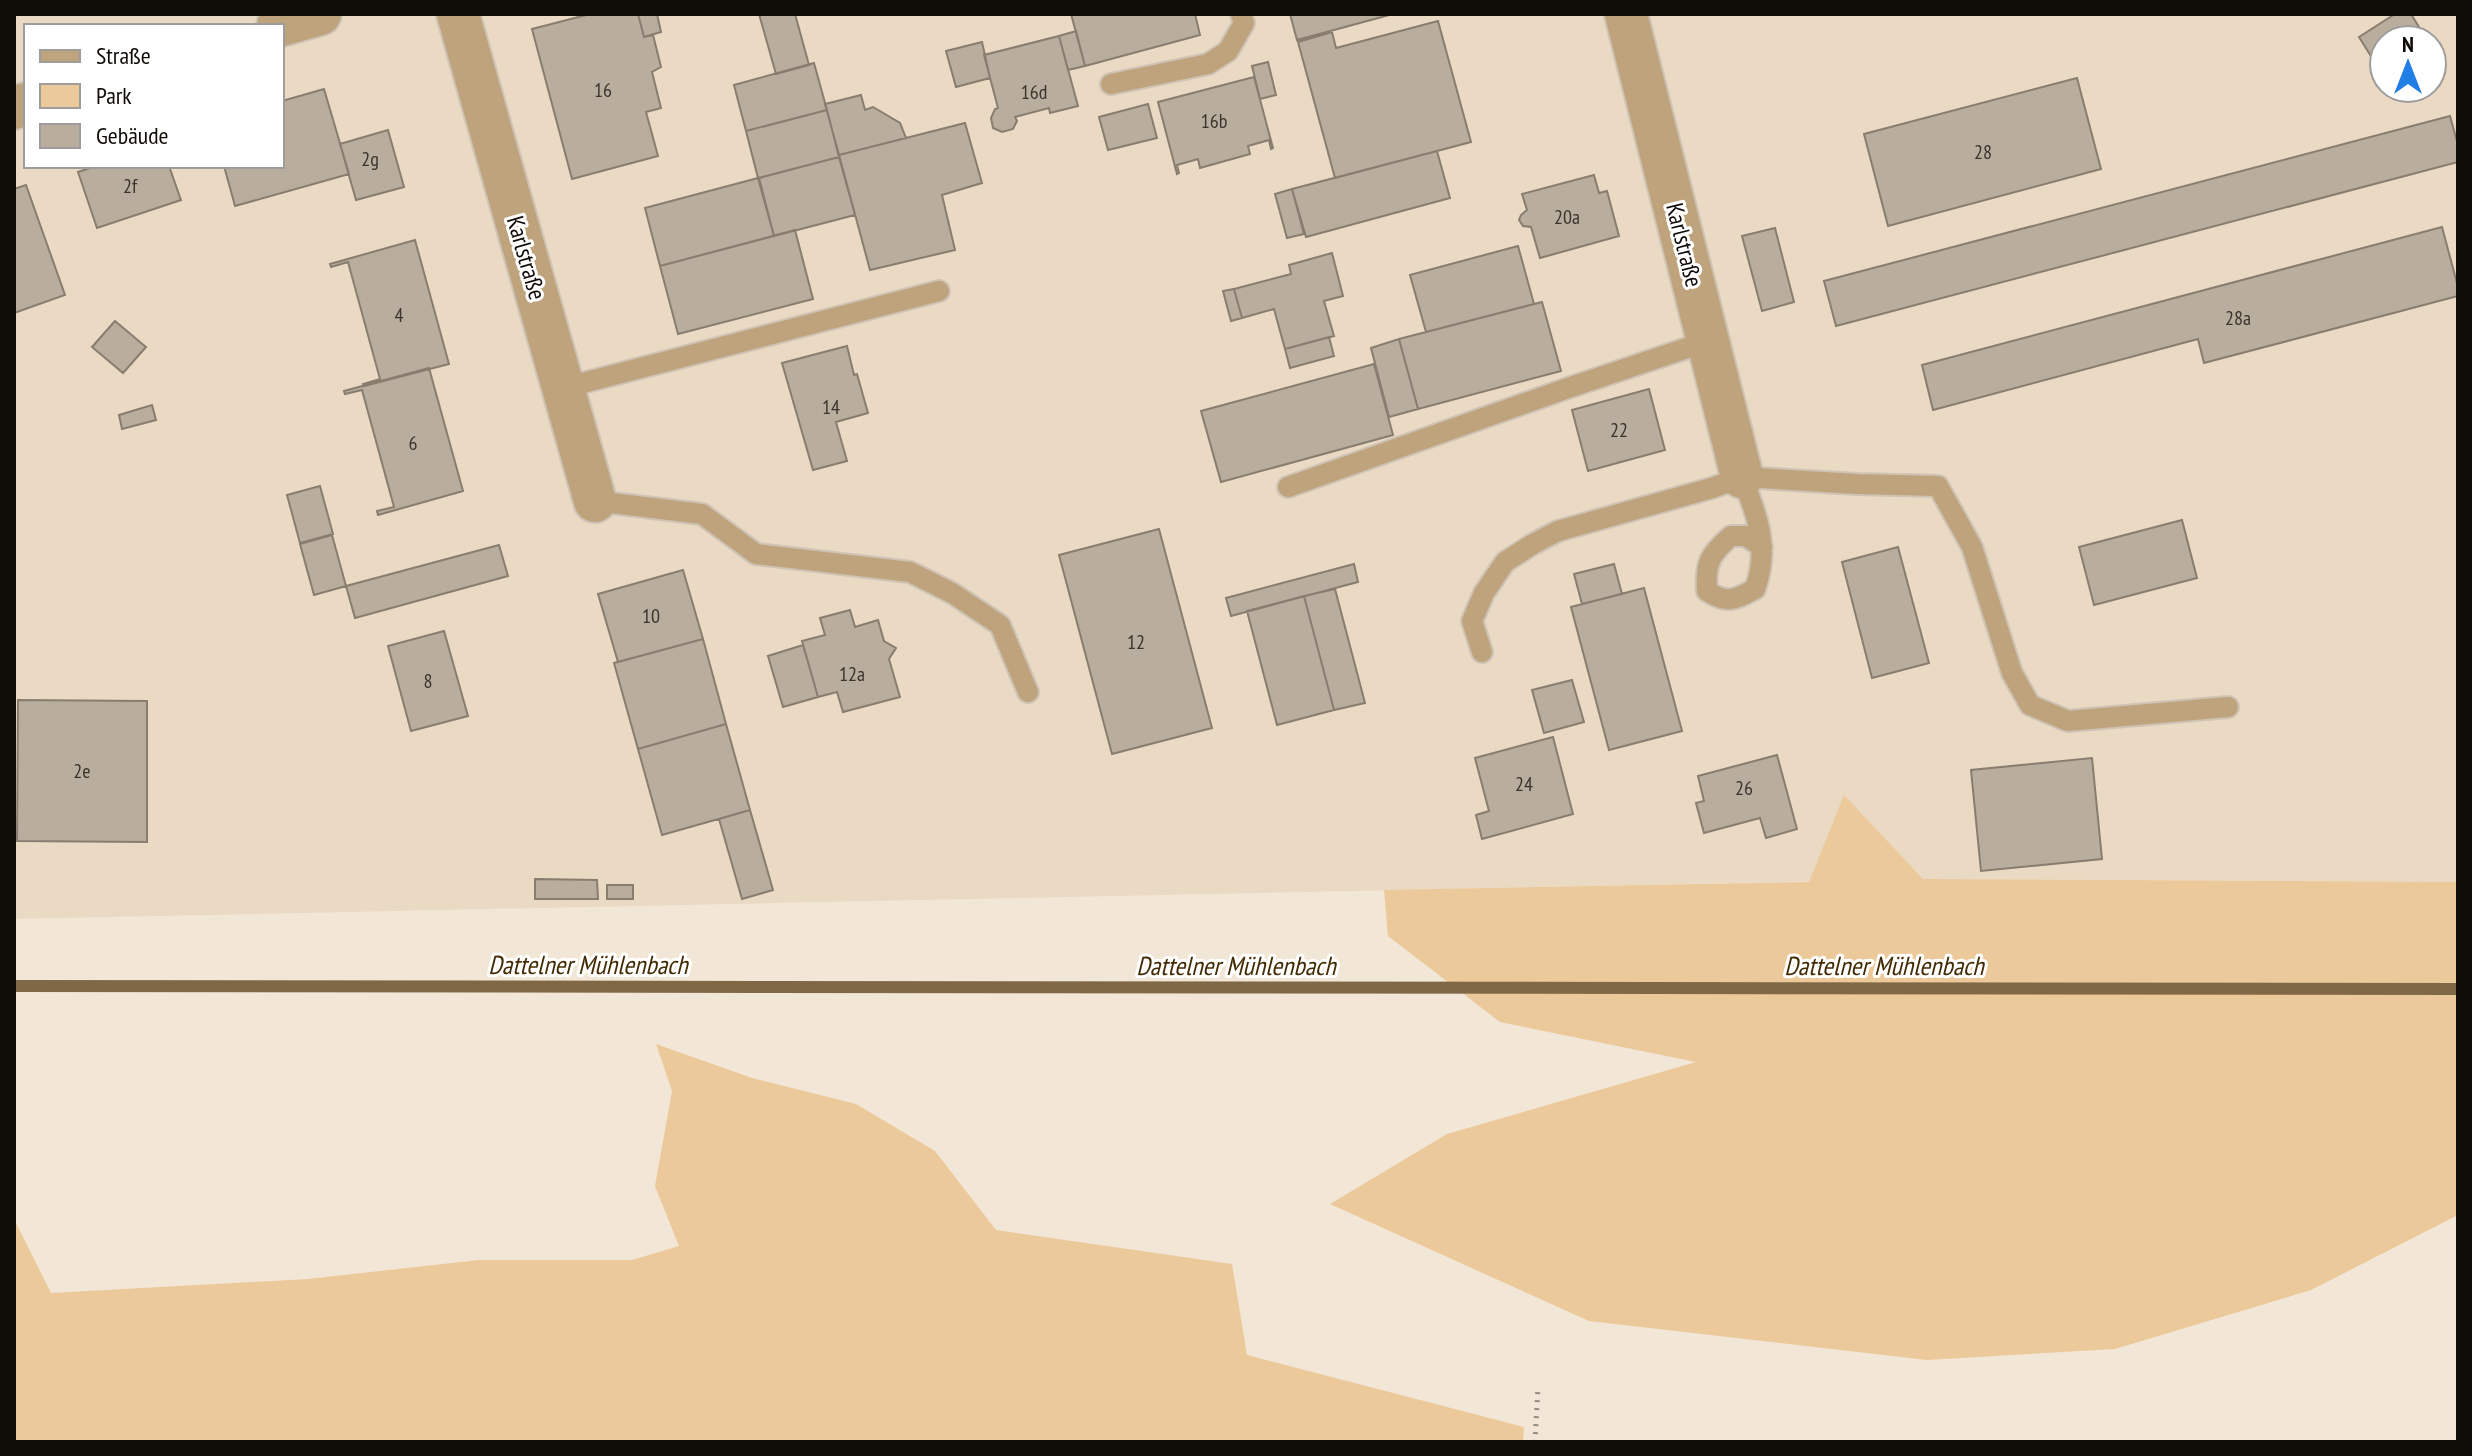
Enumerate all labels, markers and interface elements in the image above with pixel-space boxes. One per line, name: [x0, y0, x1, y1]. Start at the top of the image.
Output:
legend: [24, 24, 284, 168]
north arrow: [2368, 24, 2448, 104]
text: N: [2402, 30, 2414, 58]
text: Straße: [96, 40, 151, 71]
house number: 16: [594, 77, 612, 103]
house number: 16d: [1021, 79, 1047, 105]
text: Park: [96, 80, 132, 111]
house number: 16b: [1201, 108, 1227, 134]
text: Gebäude: [96, 120, 168, 151]
house number: 28: [1974, 139, 1992, 165]
house number: 2g: [361, 146, 379, 172]
house number: 2f: [123, 173, 138, 199]
street label: Karlstraße: [1659, 200, 1710, 290]
house number: 20a: [1554, 204, 1580, 230]
street label: Karlstraße: [500, 212, 553, 303]
house number: 4: [395, 302, 404, 328]
house number: 28a: [2225, 305, 2251, 331]
house number: 14: [822, 394, 840, 420]
house number: 22: [1610, 417, 1628, 443]
house number: 6: [409, 430, 418, 456]
house number: 10: [642, 603, 660, 629]
house number: 12: [1127, 629, 1145, 655]
house number: 12a: [839, 661, 865, 687]
house number: 8: [424, 668, 433, 694]
house number: 2e: [73, 758, 91, 784]
house number: 24: [1515, 771, 1533, 797]
house number: 26: [1735, 775, 1753, 801]
water label: Dattelner Mühlenbach: [488, 948, 689, 981]
water label: Dattelner Mühlenbach: [1136, 949, 1337, 982]
water label: Dattelner Mühlenbach: [1784, 949, 1985, 982]

